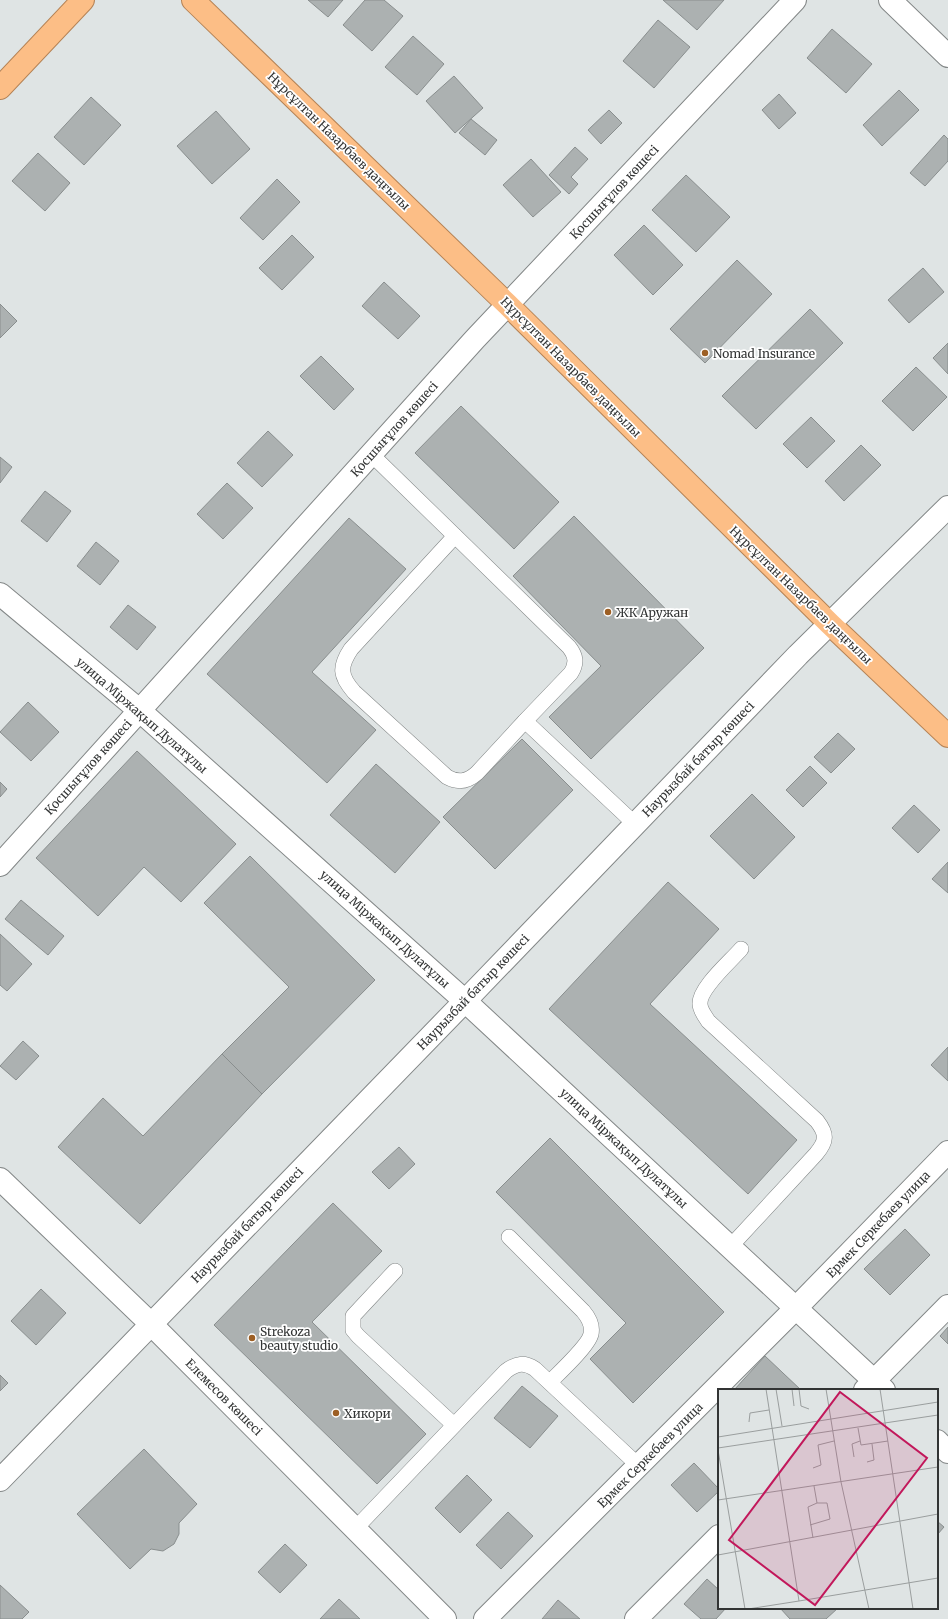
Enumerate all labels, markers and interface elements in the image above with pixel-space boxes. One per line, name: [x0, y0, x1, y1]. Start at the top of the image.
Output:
street label: Нұрсұлтан Назарбаев даңғылы: [265, 69, 413, 213]
street label: Қосшығұлов көшесі: [567, 142, 662, 242]
street label: Нұрсұлтан Назарбаев даңғылы: [498, 294, 644, 440]
place label: Nomad Insurance: [713, 346, 815, 361]
marker: Nomad Insurance: [700, 348, 710, 358]
street label: Қосшығұлов көшесі: [347, 378, 441, 480]
street label: Нұрсұлтан Назарбаев даңғылы: [727, 523, 875, 667]
place label: ЖК Аружан: [616, 605, 688, 620]
marker: ЖК Аружан: [603, 607, 613, 617]
street label: улица Міржақып Дулатұлы: [73, 654, 211, 776]
street label: Наурызбай батыр көшесі: [639, 698, 757, 820]
street label: Қосшығұлов көшесі: [41, 716, 135, 818]
street label: улица Міржақып Дулатұлы: [317, 867, 453, 991]
street label: Наурызбай батыр көшесі: [414, 931, 532, 1053]
street label: улица Міржақып Дулатұлы: [557, 1085, 691, 1211]
street label: Наурызбай батыр көшесі: [188, 1164, 306, 1286]
street label: Ермек Серкебаев улица: [823, 1167, 933, 1281]
place label: Strekoza beauty studio: [259, 1324, 338, 1353]
marker: Strekoza beauty studio: [247, 1333, 257, 1343]
street label: Елемесов көшесі: [183, 1356, 265, 1438]
inset map: [718, 1389, 938, 1609]
street label: Ермек Серкебаев улица: [594, 1399, 706, 1511]
place label: Хикори: [344, 1406, 391, 1421]
marker: Хикори: [331, 1408, 341, 1418]

